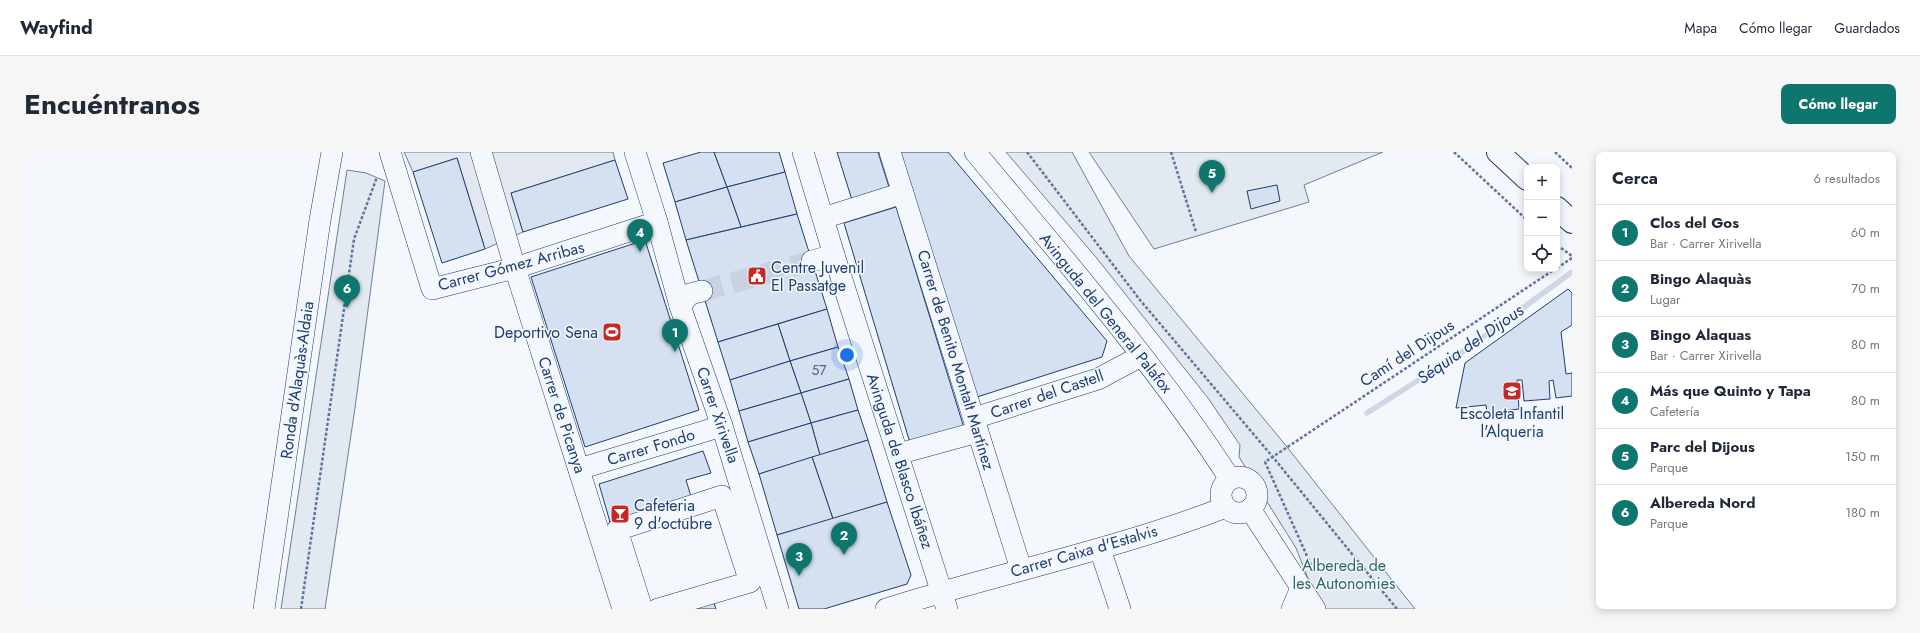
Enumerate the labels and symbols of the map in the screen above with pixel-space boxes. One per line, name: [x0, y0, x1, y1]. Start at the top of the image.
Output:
pin: 5: [1199, 160, 1225, 193]
pin: 4: [627, 219, 653, 252]
street label: Avinguda del General Palafox: [1034, 228, 1178, 398]
street label: Carrer Gómez Arribas: [435, 235, 587, 297]
street label: Carrer de Benito Montalt Martínez: [912, 247, 1001, 473]
place label: Centre Juvenil El Passatge: [771, 256, 864, 297]
public building icon: Centre Juvenil El Passatge: [746, 265, 768, 287]
pin: 6: [334, 275, 360, 308]
water label: Séquia del Dijous: [1412, 298, 1528, 390]
street label: Ronda d'Alaquàs-Aldaia: [275, 300, 319, 460]
street label: Camí del Dijous: [1355, 314, 1459, 392]
pin: 1: [662, 319, 688, 352]
place label: Deportivo Sena: [494, 321, 598, 344]
sports icon: Deportivo Sena: [601, 321, 623, 343]
your location: [837, 345, 857, 365]
street label: Carrer de Picanya: [532, 354, 592, 476]
house number: 57: [811, 360, 827, 380]
street label: Carrer Xirivella: [691, 364, 745, 466]
street label: Carrer del Castell: [987, 364, 1107, 424]
street label: Avinguda de Blasco Ibáñez: [861, 370, 939, 552]
school or university icon: Escoleta Infantil l'Alqueria: [1501, 380, 1523, 402]
place label: Escoleta Infantil l'Alqueria: [1460, 402, 1564, 443]
street label: Carrer Fondo: [604, 423, 698, 471]
place label: Cafeteria 9 d'octubre: [634, 494, 712, 535]
bar icon: Cafeteria 9 d'octubre: [609, 503, 631, 525]
street label: Carrer Caixa d'Estalvis: [1008, 519, 1160, 583]
pin: 2: [831, 522, 857, 555]
pin: 3: [786, 543, 812, 576]
park label: Albereda de les Autonomies: [1293, 554, 1395, 595]

